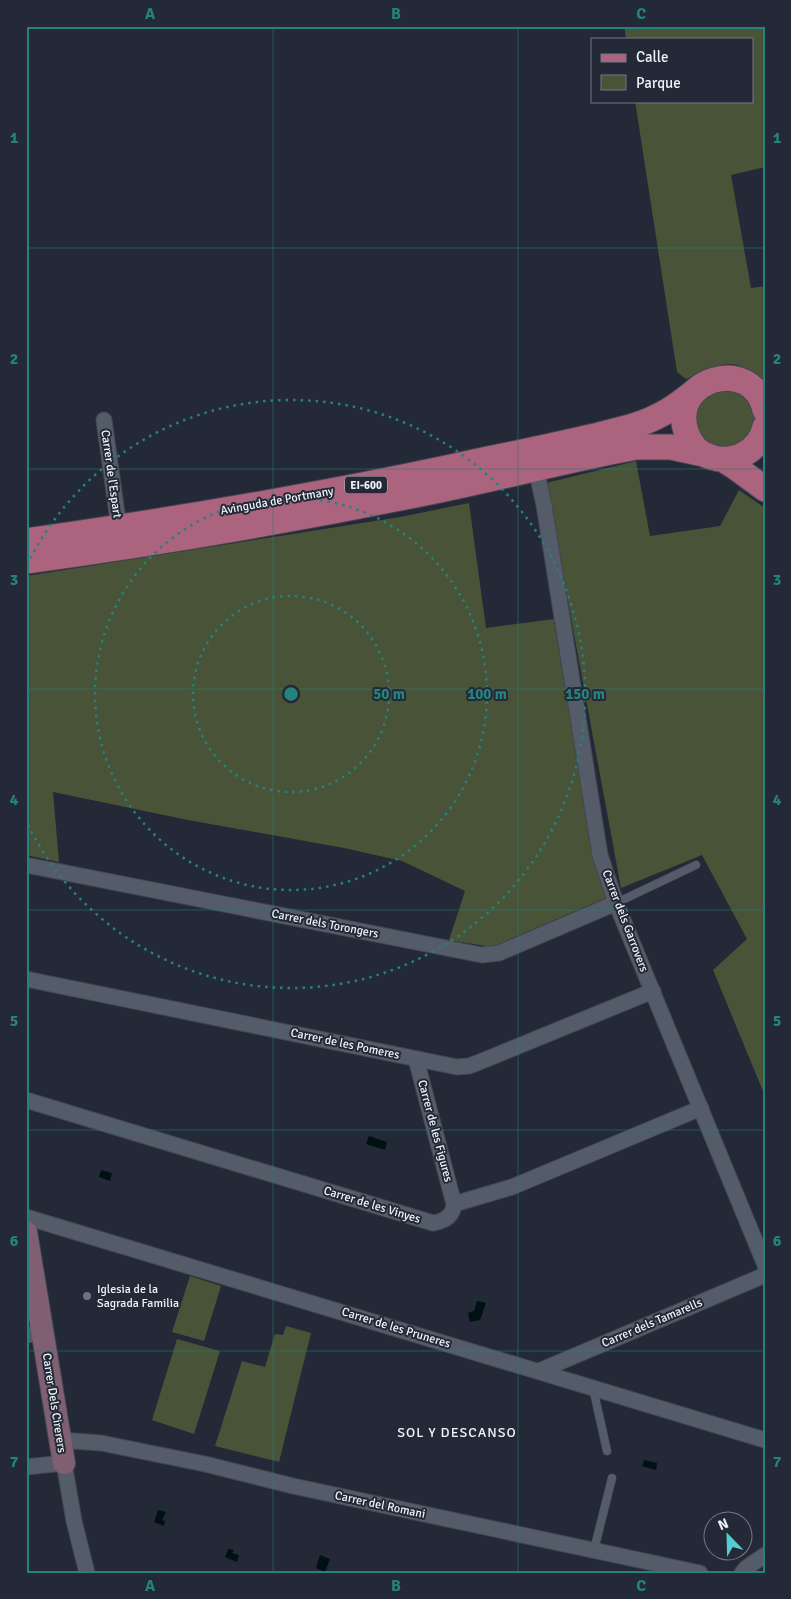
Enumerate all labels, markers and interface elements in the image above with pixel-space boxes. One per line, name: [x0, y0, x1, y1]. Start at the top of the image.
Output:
text: A: [145, 4, 156, 24]
text: B: [391, 4, 401, 24]
text: C: [636, 4, 646, 24]
legend: [591, 38, 754, 102]
text: Calle: [636, 48, 669, 66]
text: Parque: [636, 74, 681, 92]
text: 1: [10, 128, 19, 148]
text: 1: [773, 128, 782, 148]
text: 2: [10, 349, 18, 369]
text: 2: [773, 349, 781, 369]
street label: Carrer de l'Espart: [97, 429, 125, 519]
road number: EI-600: [345, 476, 387, 494]
street label: Avinguda de Portmany: [219, 484, 335, 518]
text: 3: [10, 570, 18, 590]
text: 3: [773, 570, 781, 590]
centre of rings: [282, 685, 300, 703]
text: 50 m: [373, 685, 405, 703]
text: 100 m: [467, 685, 507, 703]
text: 150 m: [565, 685, 605, 703]
text: 4: [10, 790, 19, 810]
text: 4: [773, 790, 782, 810]
street label: Carrer dels Garrovers: [599, 868, 651, 974]
street label: Carrer dels Torongers: [270, 906, 380, 942]
text: 5: [10, 1011, 18, 1031]
text: 5: [773, 1011, 781, 1031]
street label: Carrer de les Pomeres: [289, 1025, 401, 1063]
street label: Carrer de les Figures: [414, 1078, 456, 1184]
street label: Carrer de les Vinyes: [322, 1183, 422, 1227]
text: 6: [10, 1231, 19, 1251]
text: 6: [773, 1231, 782, 1251]
place label: Iglesia de la Sagrada Familia: [97, 1282, 179, 1311]
marker: Iglesia de la Sagrada Familia: [81, 1290, 93, 1302]
street label: Carrer dels Tamarells: [599, 1295, 705, 1351]
street label: Carrer de les Pruneres: [340, 1304, 452, 1352]
street label: Carrer Dels Cirerers: [39, 1352, 69, 1454]
district label: SOL Y DESCANSO: [397, 1424, 517, 1441]
text: 7: [10, 1452, 19, 1472]
text: 7: [773, 1452, 782, 1472]
street label: Carrer del Romani: [333, 1488, 427, 1522]
north arrow: [704, 1512, 754, 1562]
text: N: [715, 1515, 731, 1534]
text: A: [145, 1576, 156, 1596]
text: B: [391, 1576, 401, 1596]
text: C: [636, 1576, 646, 1596]

